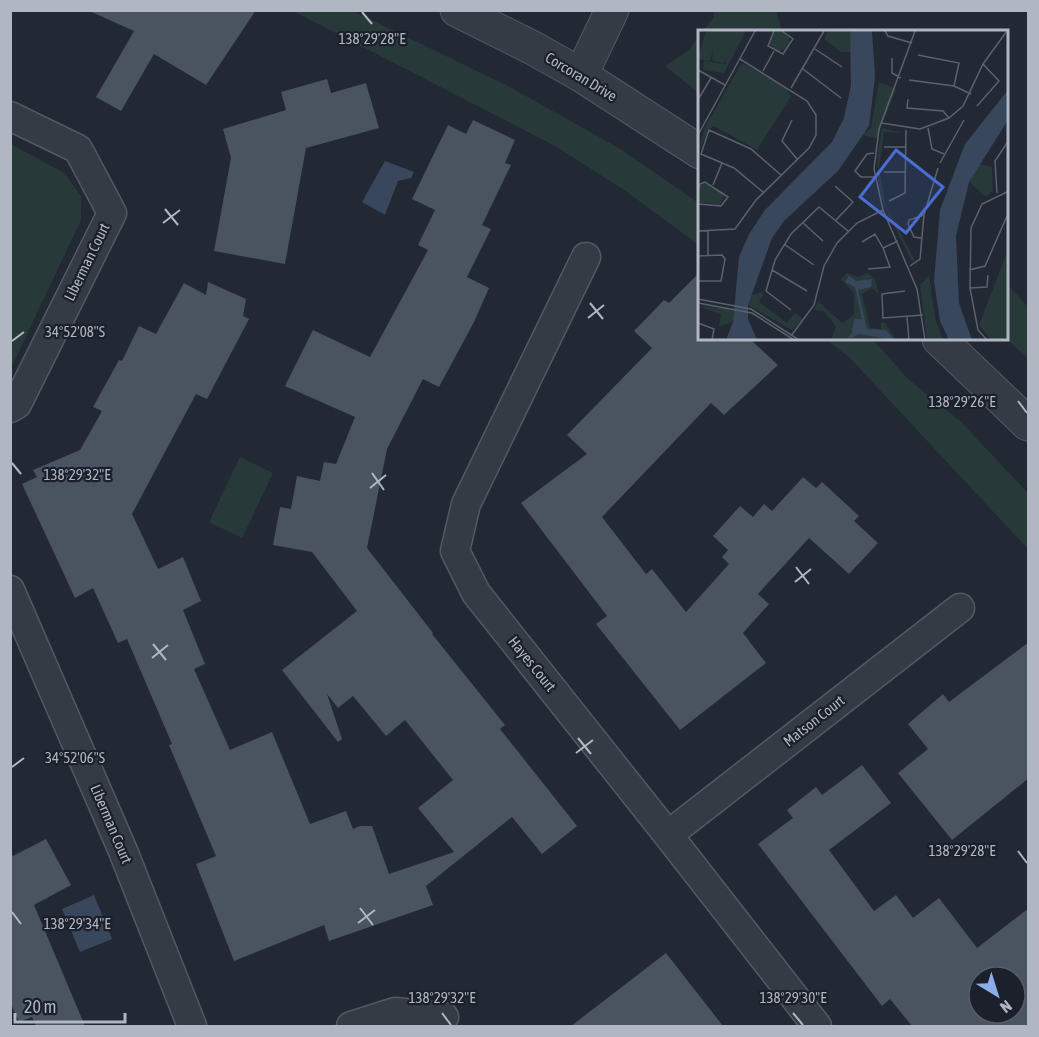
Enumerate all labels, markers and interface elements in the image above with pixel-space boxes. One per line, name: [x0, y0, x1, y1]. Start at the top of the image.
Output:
text: 138°29'28"E: [338, 30, 406, 47]
inset map: [698, 30, 1009, 340]
street label: Corcoran Drive: [542, 49, 620, 105]
street label: Liberman Court: [60, 220, 113, 303]
text: 34°52'08"S: [45, 323, 105, 340]
text: 138°29'26"E: [928, 393, 996, 410]
text: 138°29'32"E: [43, 466, 111, 483]
street label: Hayes Court: [505, 633, 560, 694]
street label: Matson Court: [780, 692, 848, 750]
text: 34°52'06"S: [45, 749, 105, 766]
street label: Liberman Court: [87, 782, 136, 866]
text: 138°29'28"E: [928, 842, 996, 859]
text: 138°29'34"E: [43, 915, 111, 932]
north arrow: [967, 965, 1027, 1025]
scale bar: [15, 986, 124, 1024]
text: 138°29'32"E: [408, 989, 476, 1006]
text: 138°29'30"E: [759, 989, 827, 1006]
text: 20 m: [24, 996, 56, 1017]
text: N: [997, 997, 1016, 1017]

